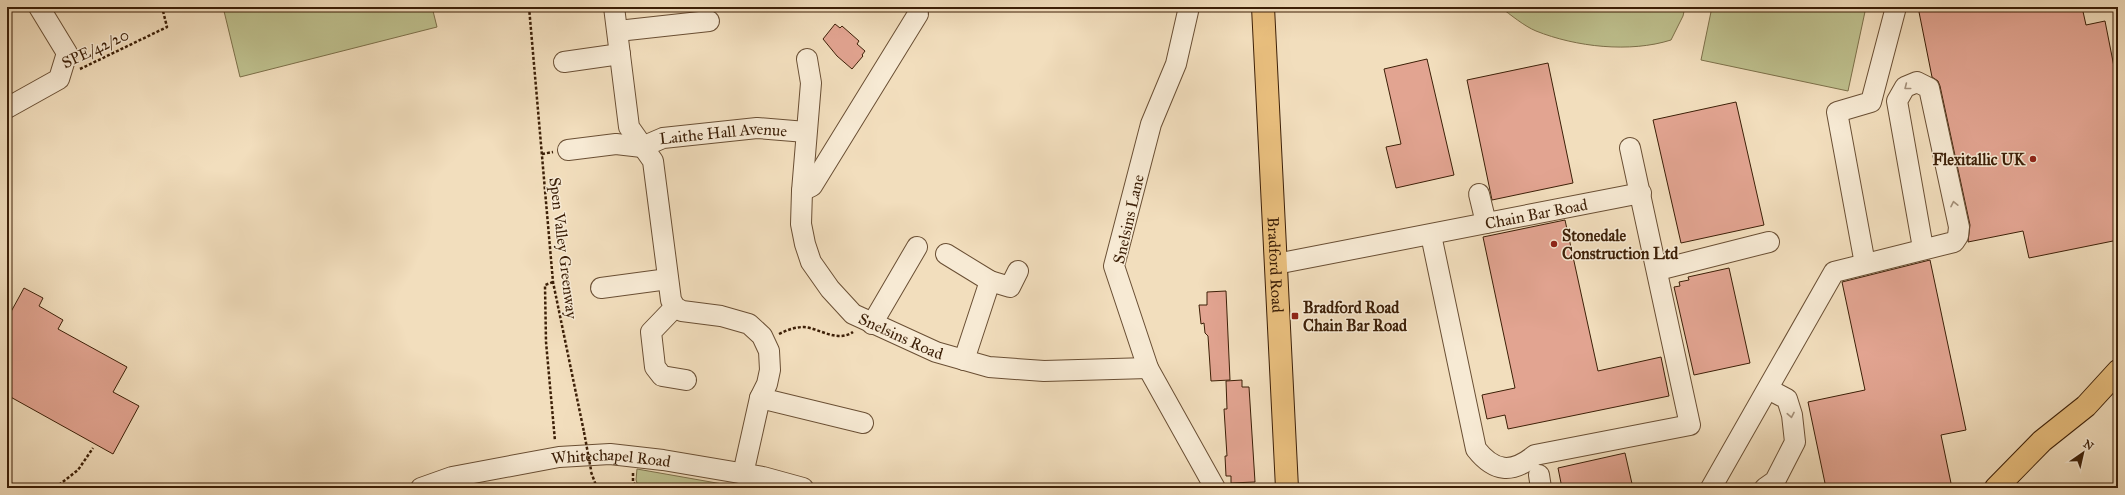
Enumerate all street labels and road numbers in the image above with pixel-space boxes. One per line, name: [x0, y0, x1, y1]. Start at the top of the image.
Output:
street label: SPE/42/20: [59, 25, 132, 72]
street label: Laithe Hall Avenue: [659, 119, 788, 148]
street label: Snelsins Lane: [1109, 172, 1148, 266]
street label: Spen Valley Greenway: [545, 176, 582, 321]
street label: Chain Bar Road: [1483, 195, 1589, 233]
street label: Bradford Road: [1263, 216, 1287, 313]
street label: Snelsins Road: [856, 309, 945, 364]
street label: Whitechapel Road: [550, 445, 672, 471]

